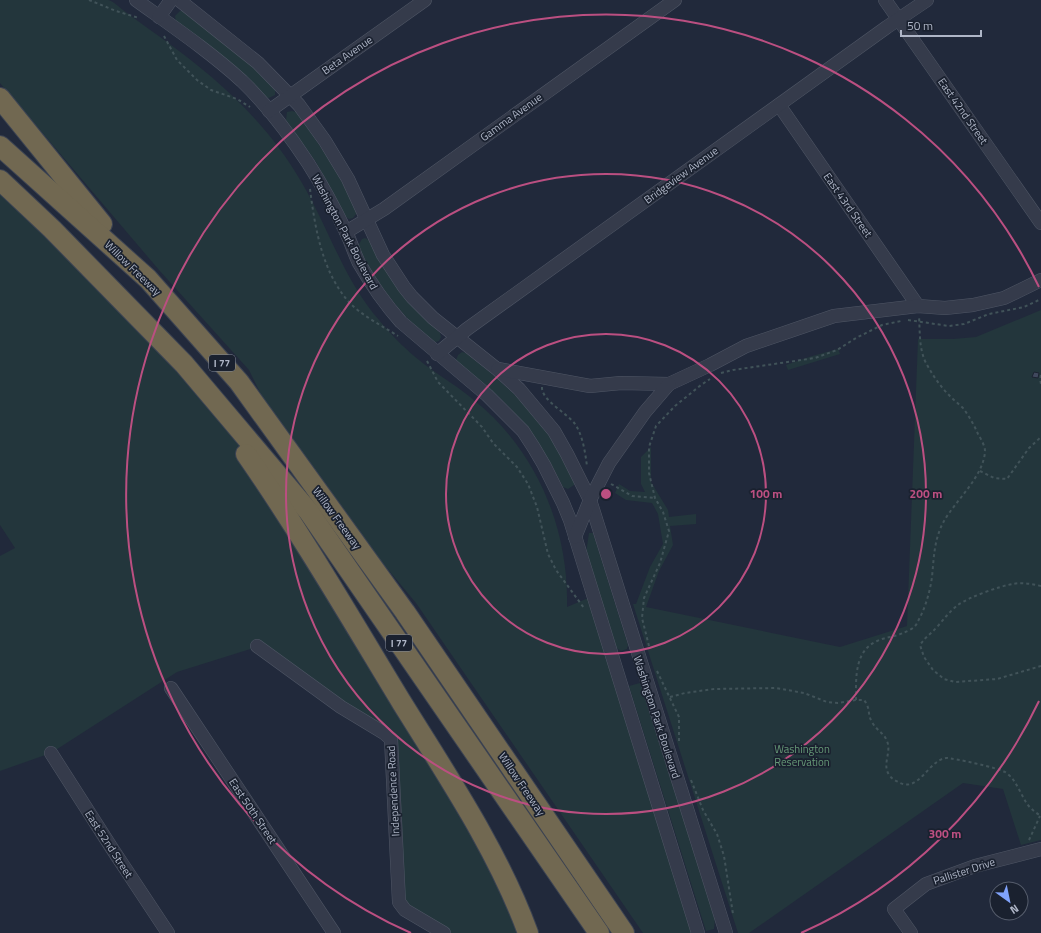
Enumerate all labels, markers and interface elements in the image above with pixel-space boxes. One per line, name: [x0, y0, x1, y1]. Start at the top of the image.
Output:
scale bar: [901, 12, 981, 38]
text: 50 m: [907, 16, 933, 35]
street label: Beta Avenue: [318, 31, 376, 78]
street label: East 42nd Street: [934, 75, 992, 148]
street label: Gamma Avenue: [477, 89, 546, 145]
street label: Bridgeview Avenue: [641, 142, 722, 207]
street label: East 43rd Street: [820, 169, 876, 241]
street label: Washington Park Boulevard: [308, 172, 382, 293]
street label: Willow Freeway: [101, 237, 165, 300]
road number: I 77: [209, 355, 235, 371]
street label: Willow Freeway: [309, 484, 365, 553]
text: 100 m: [750, 484, 782, 503]
text: 200 m: [910, 484, 942, 503]
centre of rings: [599, 487, 613, 501]
road number: I 77: [386, 635, 412, 651]
street label: Washington Park Boulevard: [630, 654, 684, 781]
park label: Washington Reservation: [774, 741, 830, 770]
street label: Independence Road: [383, 745, 403, 837]
street label: Willow Freeway: [495, 749, 549, 819]
street label: East 50th Street: [225, 775, 281, 847]
street label: East 52nd Street: [81, 807, 137, 881]
text: 300 m: [929, 824, 961, 843]
street label: Pallister Drive: [931, 853, 997, 889]
north arrow: [989, 881, 1029, 921]
text: N: [1007, 901, 1022, 918]

